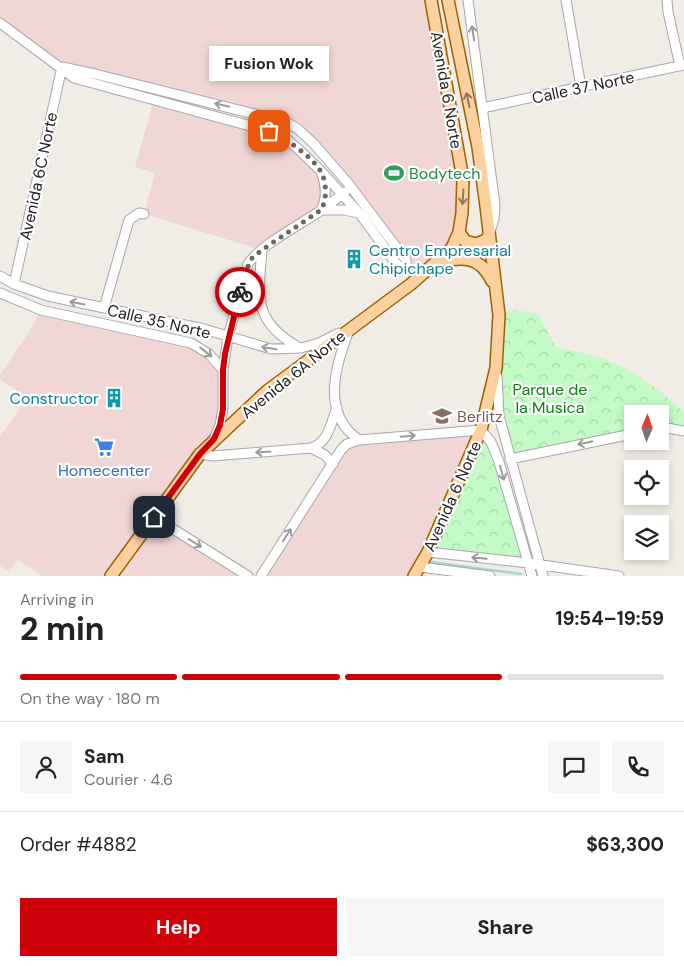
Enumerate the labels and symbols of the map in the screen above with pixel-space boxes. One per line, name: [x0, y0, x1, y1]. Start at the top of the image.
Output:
one-way arrow: [467, 25, 477, 41]
street label: Avenida 6 Norte: [426, 30, 467, 150]
callout: Fusion Wok: [209, 46, 329, 81]
street label: Calle 37 Norte: [530, 66, 636, 109]
one-way arrow: [463, 92, 472, 108]
one-way arrow: [215, 100, 231, 110]
street label: Avenida 6C Norte: [15, 110, 62, 242]
pin: [248, 110, 290, 152]
sports icon: Bodytech: [383, 162, 405, 184]
place label: Bodytech: [409, 163, 481, 184]
one-way arrow: [459, 189, 468, 205]
place label: Centro Empresarial Chipichape: [369, 240, 511, 279]
building icon: Centro Empresarial Chipichape: [343, 248, 365, 270]
courier: [215, 267, 265, 317]
one-way arrow: [69, 297, 85, 307]
street label: Calle 35 Norte: [105, 299, 213, 344]
street label: Avenida 6A Norte: [237, 326, 350, 423]
one-way arrow: [261, 342, 277, 352]
one-way arrow: [199, 347, 212, 358]
park label: Parque de la Musica: [513, 379, 587, 418]
building icon: Constructor: [103, 387, 125, 409]
place label: Constructor: [9, 388, 99, 409]
school or university icon: Berlitz: [431, 405, 453, 427]
north arrow: [624, 405, 669, 450]
place label: Berlitz: [457, 406, 503, 427]
one-way arrow: [400, 431, 416, 441]
supermarket icon: Homecenter: [93, 436, 115, 458]
street label: Avenida 6 Norte: [419, 438, 486, 555]
one-way arrow: [577, 439, 593, 449]
one-way arrow: [255, 447, 271, 456]
place label: Homecenter: [58, 460, 150, 481]
one-way arrow: [498, 464, 508, 480]
pin: [133, 496, 175, 538]
one-way arrow: [282, 528, 292, 542]
one-way arrow: [188, 538, 202, 548]
one-way arrow: [471, 553, 487, 563]

